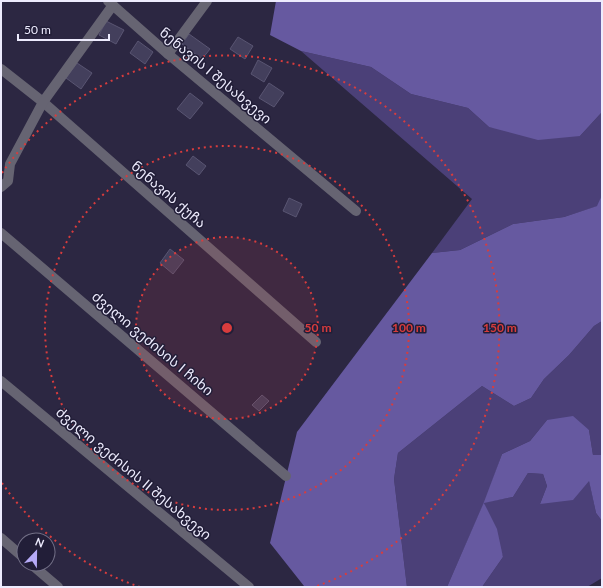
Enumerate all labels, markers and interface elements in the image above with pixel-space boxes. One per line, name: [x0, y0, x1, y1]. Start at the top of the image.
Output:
scale bar: [18, 16, 109, 42]
text: 50 m: [24, 22, 51, 37]
street label: ნენავის I შესახვევი: [156, 23, 275, 128]
street label: ნენავის ქუჩა: [128, 157, 210, 232]
street label: ძველი ვეძისის I ჩიხი: [88, 287, 217, 400]
text: 50 m: [305, 320, 331, 335]
text: 100 m: [392, 320, 426, 335]
text: 150 m: [483, 320, 517, 335]
centre of rings: [220, 321, 234, 335]
street label: ძველი ვეძისის II შესახვევი: [52, 403, 215, 544]
north arrow: [16, 532, 56, 572]
text: N: [34, 535, 46, 550]

